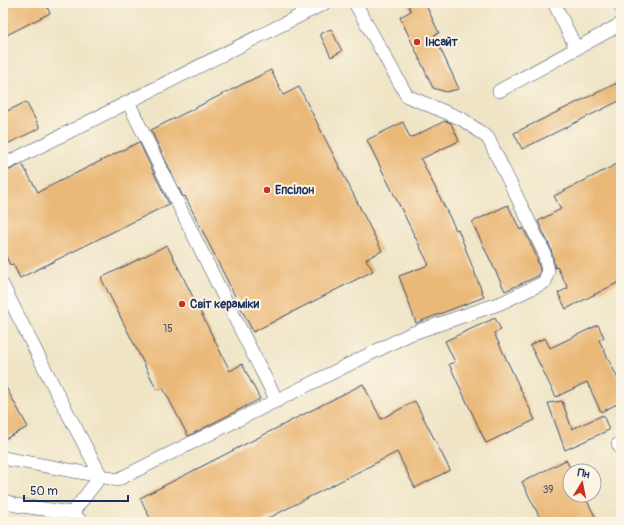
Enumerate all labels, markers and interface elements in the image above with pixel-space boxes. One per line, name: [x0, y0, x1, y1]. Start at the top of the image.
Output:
place label: Інсайт: [425, 35, 459, 50]
marker: Інсайт: [412, 37, 422, 47]
place label: Епсілон: [275, 183, 314, 198]
marker: Епсілон: [262, 185, 272, 195]
place label: Світ кераміки: [190, 297, 260, 312]
marker: Світ кераміки: [177, 299, 187, 309]
house number: 15: [163, 323, 173, 335]
north arrow: [562, 463, 602, 503]
text: Пн: [577, 466, 591, 481]
scale bar: [24, 477, 128, 503]
text: 50 m: [30, 484, 58, 499]
house number: 39: [543, 484, 553, 496]

